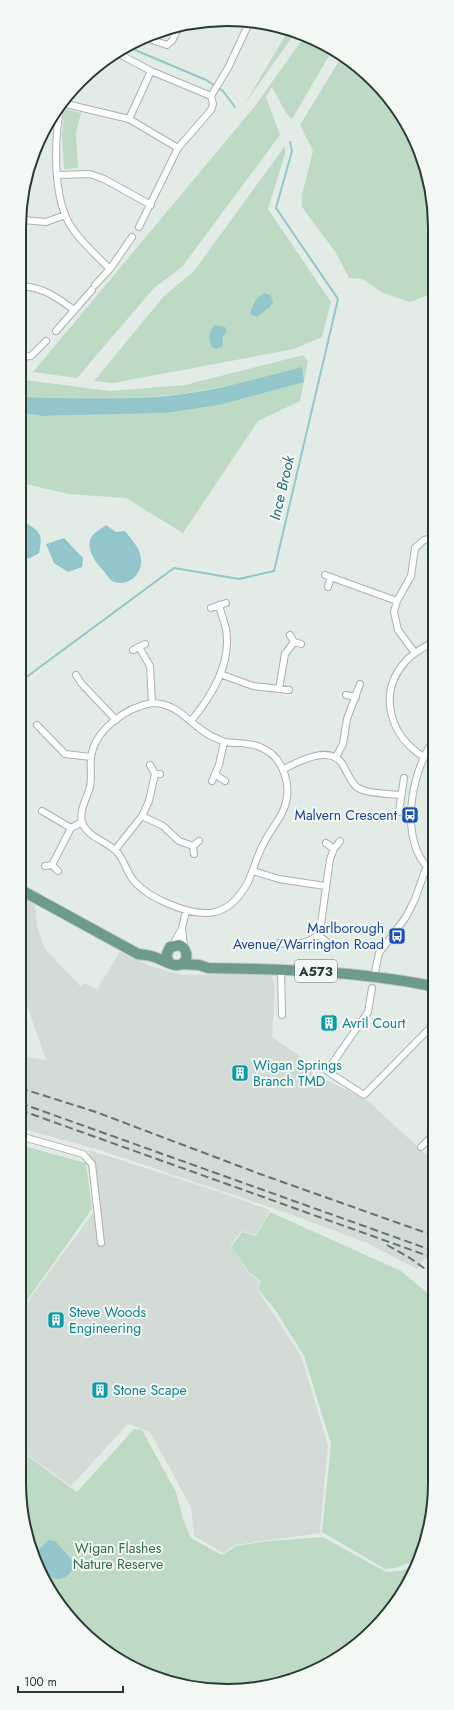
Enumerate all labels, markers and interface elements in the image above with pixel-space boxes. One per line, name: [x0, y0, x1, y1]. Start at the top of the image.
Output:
water label: Ince Brook: [264, 453, 300, 522]
place label: Malvern Crescent: [295, 805, 398, 825]
bus stop icon: Malvern Crescent: [400, 805, 420, 825]
place label: Marlborough Avenue/Warrington Road: [233, 918, 384, 954]
bus stop icon: Marlborough Avenue/Warrington Road: [387, 926, 407, 946]
road number: A573: [295, 960, 337, 982]
building icon: Avril Court: [319, 1013, 339, 1033]
place label: Avril Court: [342, 1013, 406, 1033]
place label: Wigan Springs Branch TMD: [253, 1055, 342, 1091]
building icon: Wigan Springs Branch TMD: [230, 1063, 250, 1083]
place label: Steve Woods Engineering: [69, 1302, 146, 1338]
building icon: Steve Woods Engineering: [46, 1310, 66, 1330]
building icon: Stone Scape: [90, 1380, 110, 1400]
place label: Stone Scape: [113, 1380, 187, 1400]
park label: Wigan Flashes Nature Reserve: [73, 1538, 163, 1574]
scale bar: [18, 1668, 123, 1694]
text: 100 m: [24, 1673, 57, 1691]

